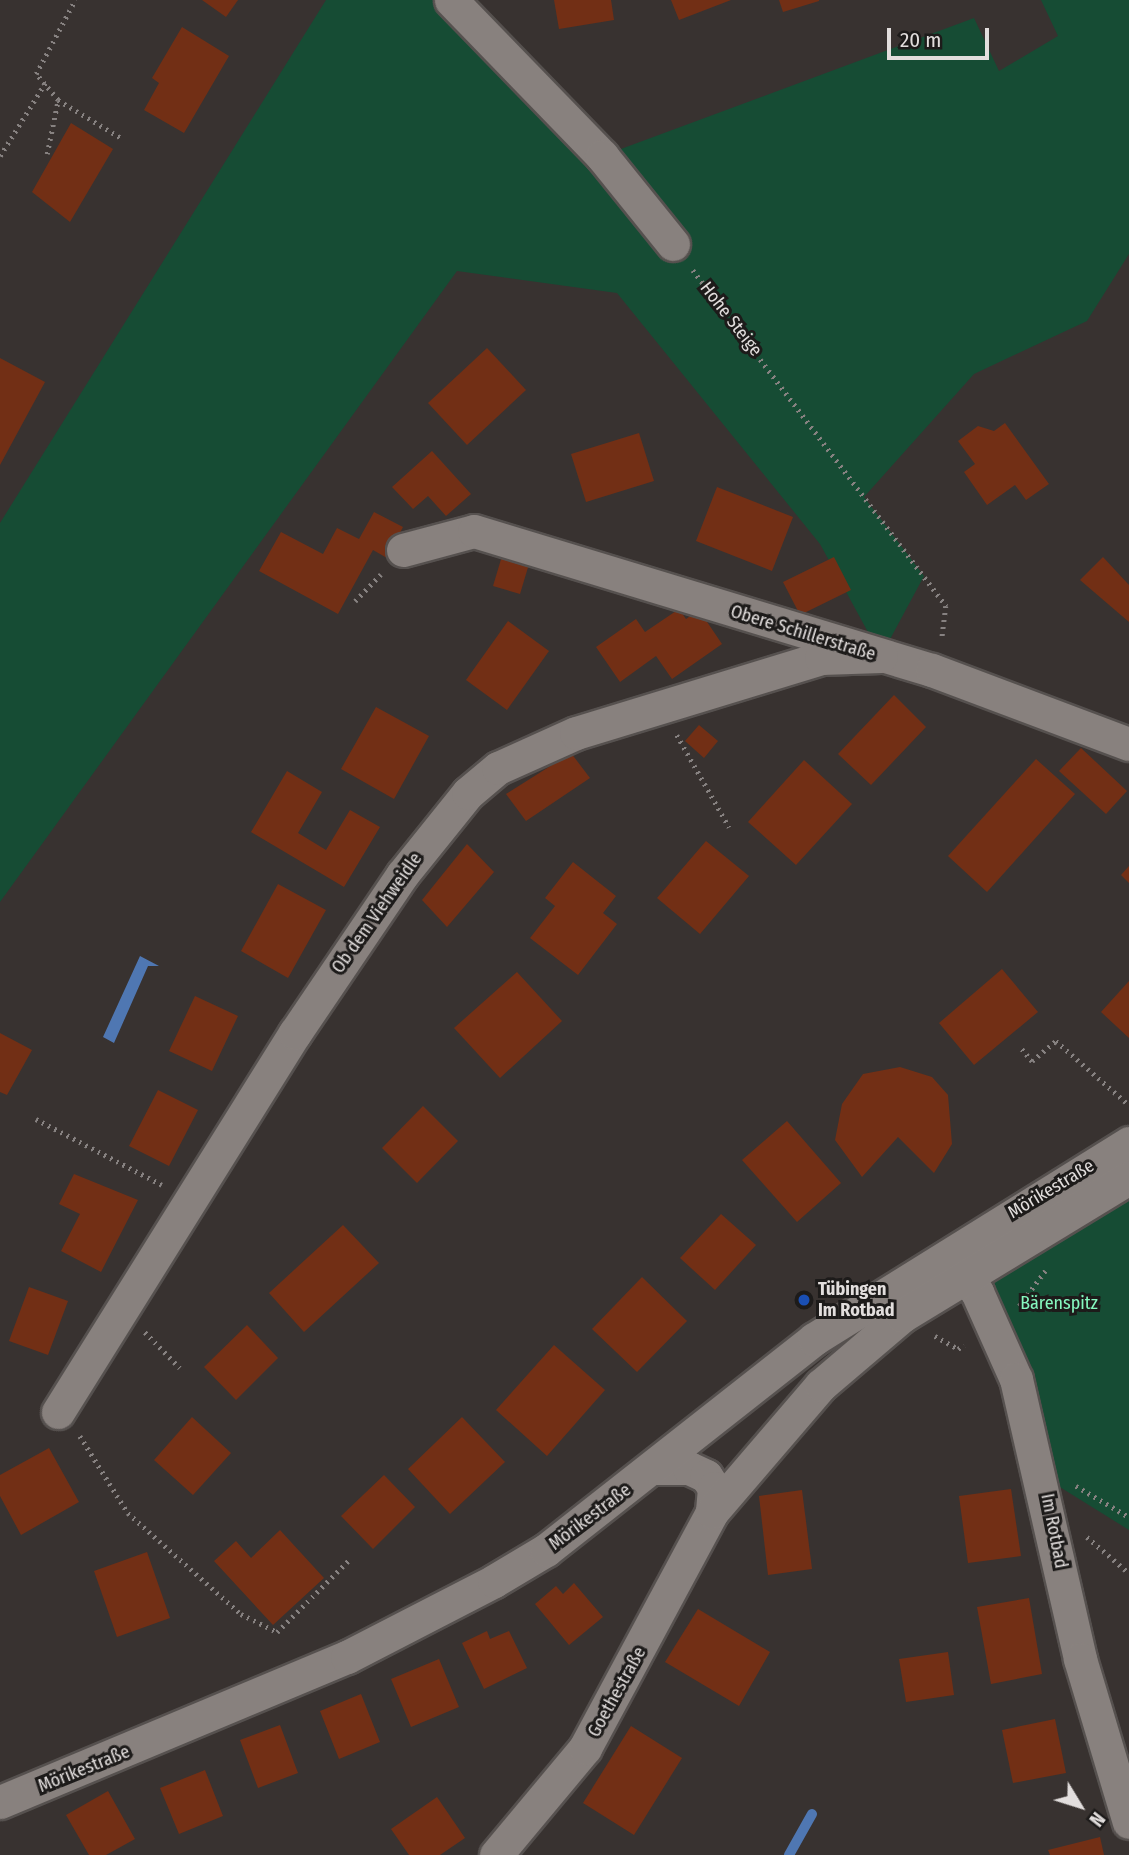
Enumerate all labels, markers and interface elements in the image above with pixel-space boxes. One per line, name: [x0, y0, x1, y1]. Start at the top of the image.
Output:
scale bar: [891, 14, 992, 58]
text: 20 m: [900, 27, 941, 53]
street label: Hohe Steige: [695, 278, 767, 360]
street label: Obere Schillerstraße: [728, 601, 878, 665]
street label: Ob dem Viehweidle: [327, 849, 427, 977]
street label: Mörikestraße: [1004, 1155, 1098, 1223]
place label: Tübingen Im Rotbad: [818, 1279, 894, 1322]
marker: Tübingen Im Rotbad: [796, 1292, 812, 1308]
park label: Bärenspitz: [1020, 1292, 1098, 1314]
street label: Mörikestraße: [545, 1479, 635, 1555]
street label: Im Rotbad: [1036, 1492, 1072, 1570]
street label: Goethestraße: [583, 1643, 651, 1741]
street label: Mörikestraße: [35, 1741, 133, 1797]
north arrow: [1045, 1771, 1115, 1841]
text: N: [1084, 1808, 1110, 1831]

